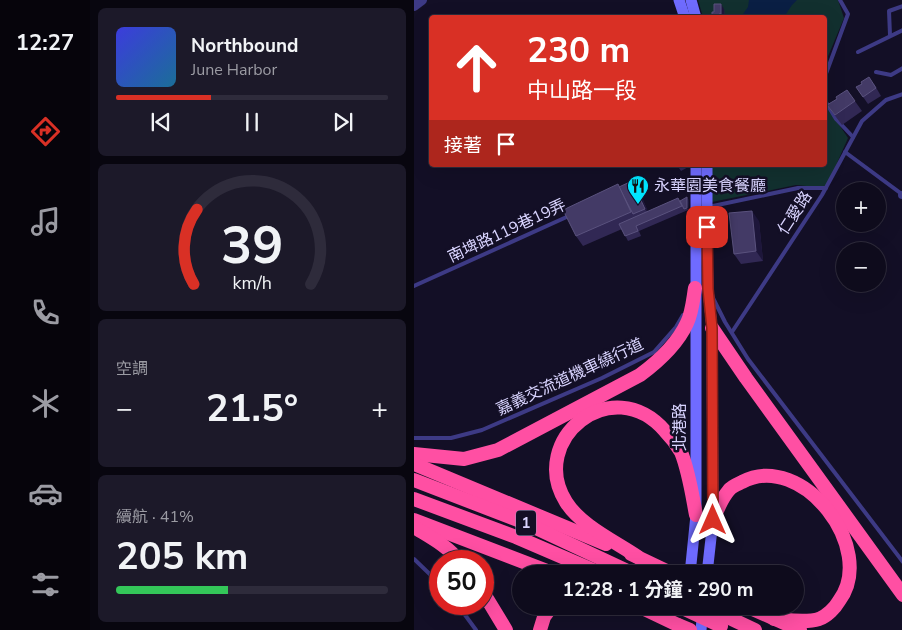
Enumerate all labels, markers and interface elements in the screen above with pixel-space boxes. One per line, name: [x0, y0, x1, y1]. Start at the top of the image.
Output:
text: 230 m: [527, 27, 630, 74]
text: 12:27: [16, 28, 74, 58]
text: Northbound: [191, 33, 298, 59]
icon: ahead: [444, 35, 509, 100]
text: June Harbor: [191, 59, 277, 81]
text: 中山路一段: [527, 76, 637, 106]
icon: previous: [147, 108, 175, 136]
icon: pause: [238, 108, 266, 136]
icon: next: [329, 108, 357, 136]
icon: directions: [28, 114, 63, 149]
icon: arrive: [492, 130, 520, 158]
text: 接著: [444, 133, 482, 159]
restaurant icon: 永華園美食餐廳: [626, 174, 650, 205]
place label: 永華園美食餐廳: [654, 175, 766, 197]
map controls: [836, 182, 886, 292]
button: +: [836, 182, 886, 232]
street label: 仁愛路: [773, 187, 817, 239]
street label: 南埤路119巷19弄: [444, 194, 570, 268]
icon: music: [28, 204, 63, 239]
pin: [686, 206, 728, 248]
text: 39: [221, 210, 283, 281]
icon: arrive: [693, 213, 721, 241]
button: −: [836, 242, 886, 292]
text: km/h: [232, 271, 272, 295]
icon: phone: [28, 295, 63, 330]
street label: 嘉義交流道機車繞行道: [493, 333, 647, 421]
text: 空調: [116, 358, 148, 380]
text: 21.5°: [206, 383, 298, 434]
icon: climate: [28, 386, 63, 421]
text: −: [116, 390, 133, 428]
text: +: [371, 390, 388, 428]
street label: 北港路: [669, 403, 691, 451]
icon: car: [28, 476, 63, 511]
position arrow: [686, 493, 738, 545]
text: 續航 · 41%: [116, 506, 194, 528]
road number: 1: [516, 510, 536, 536]
text: 205 km: [116, 531, 248, 582]
speed limit sign: 50: [429, 550, 494, 615]
icon: filters: [28, 567, 63, 602]
text: 12:28 · 1 分鐘 · 290 m: [563, 577, 753, 603]

